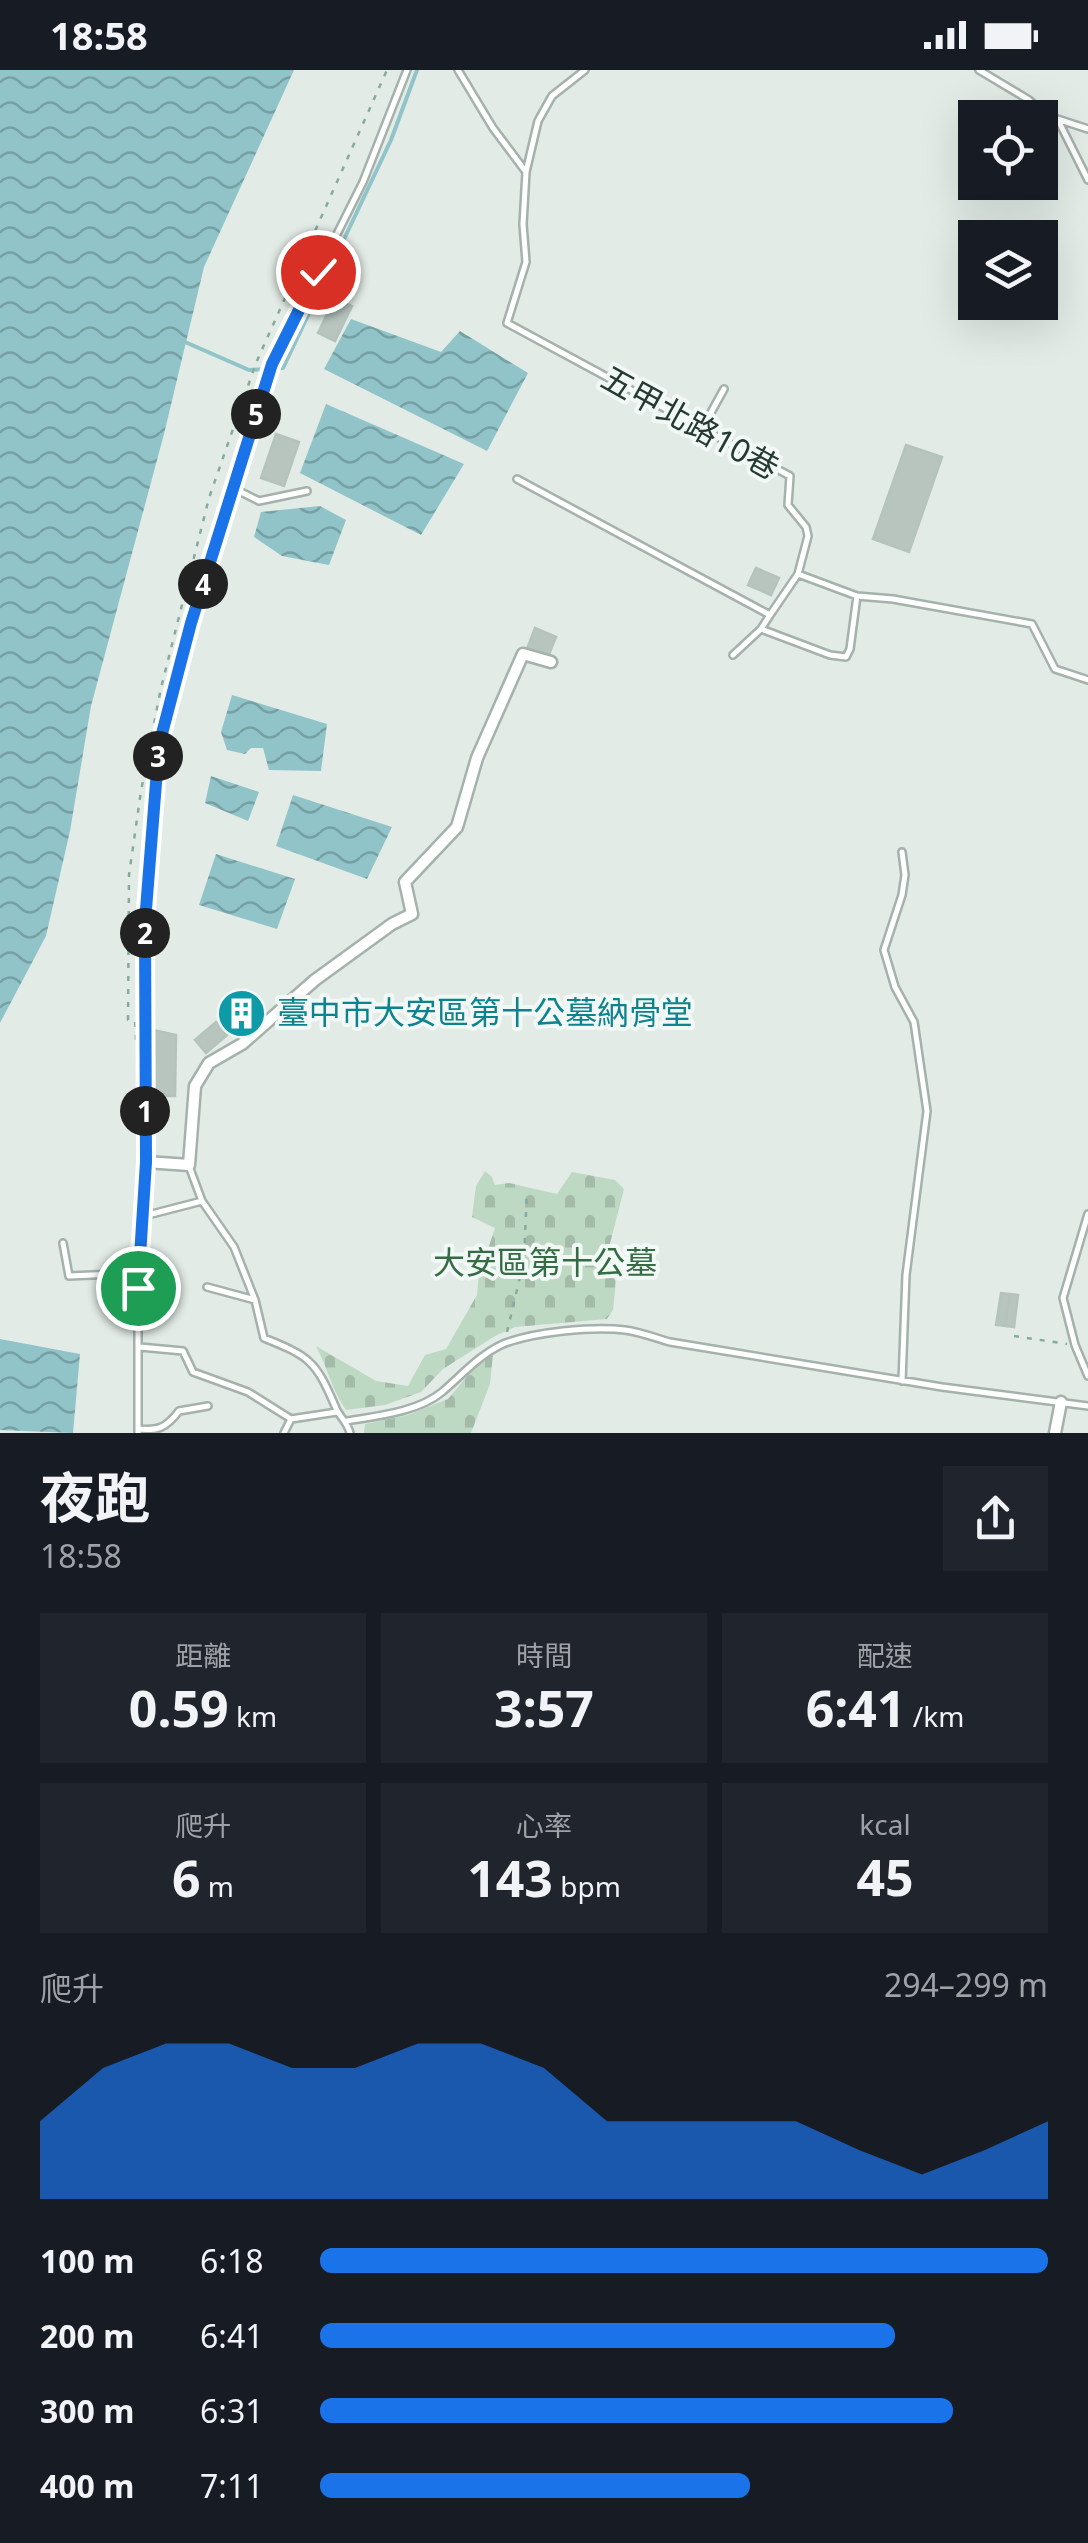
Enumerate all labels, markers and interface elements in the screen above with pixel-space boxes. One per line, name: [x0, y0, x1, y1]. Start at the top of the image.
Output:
text: 18:58: [50, 9, 148, 61]
map controls: [958, 100, 1058, 320]
button: locate: [958, 100, 1058, 200]
button: layers: [958, 220, 1058, 320]
pin: [276, 230, 361, 315]
icon: check: [291, 245, 346, 300]
street label: 五甲北路10巷: [594, 355, 787, 488]
pin: 5: [231, 389, 281, 439]
text: 5: [248, 395, 264, 433]
pin: 4: [178, 559, 228, 609]
text: 4: [195, 565, 211, 603]
pin: 3: [133, 731, 183, 781]
text: 3: [150, 737, 166, 775]
pin: 2: [120, 908, 170, 958]
text: 2: [137, 914, 153, 952]
building icon: 臺中市大安區第十公墓納骨堂: [216, 987, 268, 1039]
place label: 臺中市大安區第十公墓納骨堂: [277, 990, 693, 1033]
pin: 1: [120, 1086, 170, 1136]
text: 1: [137, 1092, 153, 1130]
park label: 大安區第十公墓: [433, 1240, 657, 1283]
pin: [96, 1246, 181, 1331]
icon: arrive: [111, 1261, 166, 1316]
text: 夜跑: [40, 1459, 150, 1534]
button: share: [943, 1466, 1048, 1571]
text: 18:58: [40, 1534, 122, 1577]
text: 距離: [175, 1636, 231, 1674]
text: 時間: [516, 1636, 572, 1674]
text: 配速: [857, 1636, 913, 1674]
text: 0.59: [129, 1674, 229, 1742]
text: 3:57: [494, 1674, 594, 1742]
text: 6:41: [806, 1674, 906, 1742]
text: km: [229, 1697, 277, 1735]
text: /km: [906, 1697, 964, 1735]
text: kcal: [859, 1805, 911, 1843]
text: 爬升: [175, 1806, 231, 1844]
text: 心率: [516, 1806, 572, 1844]
text: 45: [856, 1843, 914, 1911]
text: 6: [172, 1844, 201, 1912]
text: 143: [467, 1844, 553, 1912]
text: m: [201, 1867, 234, 1905]
text: bpm: [553, 1867, 621, 1905]
text: 294–299 m: [884, 1963, 1048, 2006]
text: 爬升: [40, 1966, 104, 2009]
text: 100 m: [40, 2239, 134, 2282]
text: 6:18: [200, 2239, 264, 2282]
text: 200 m: [40, 2314, 134, 2357]
text: 6:41: [200, 2314, 264, 2357]
text: 300 m: [40, 2389, 134, 2432]
text: 6:31: [200, 2389, 264, 2432]
text: 400 m: [40, 2464, 134, 2507]
text: 7:11: [200, 2464, 264, 2507]

